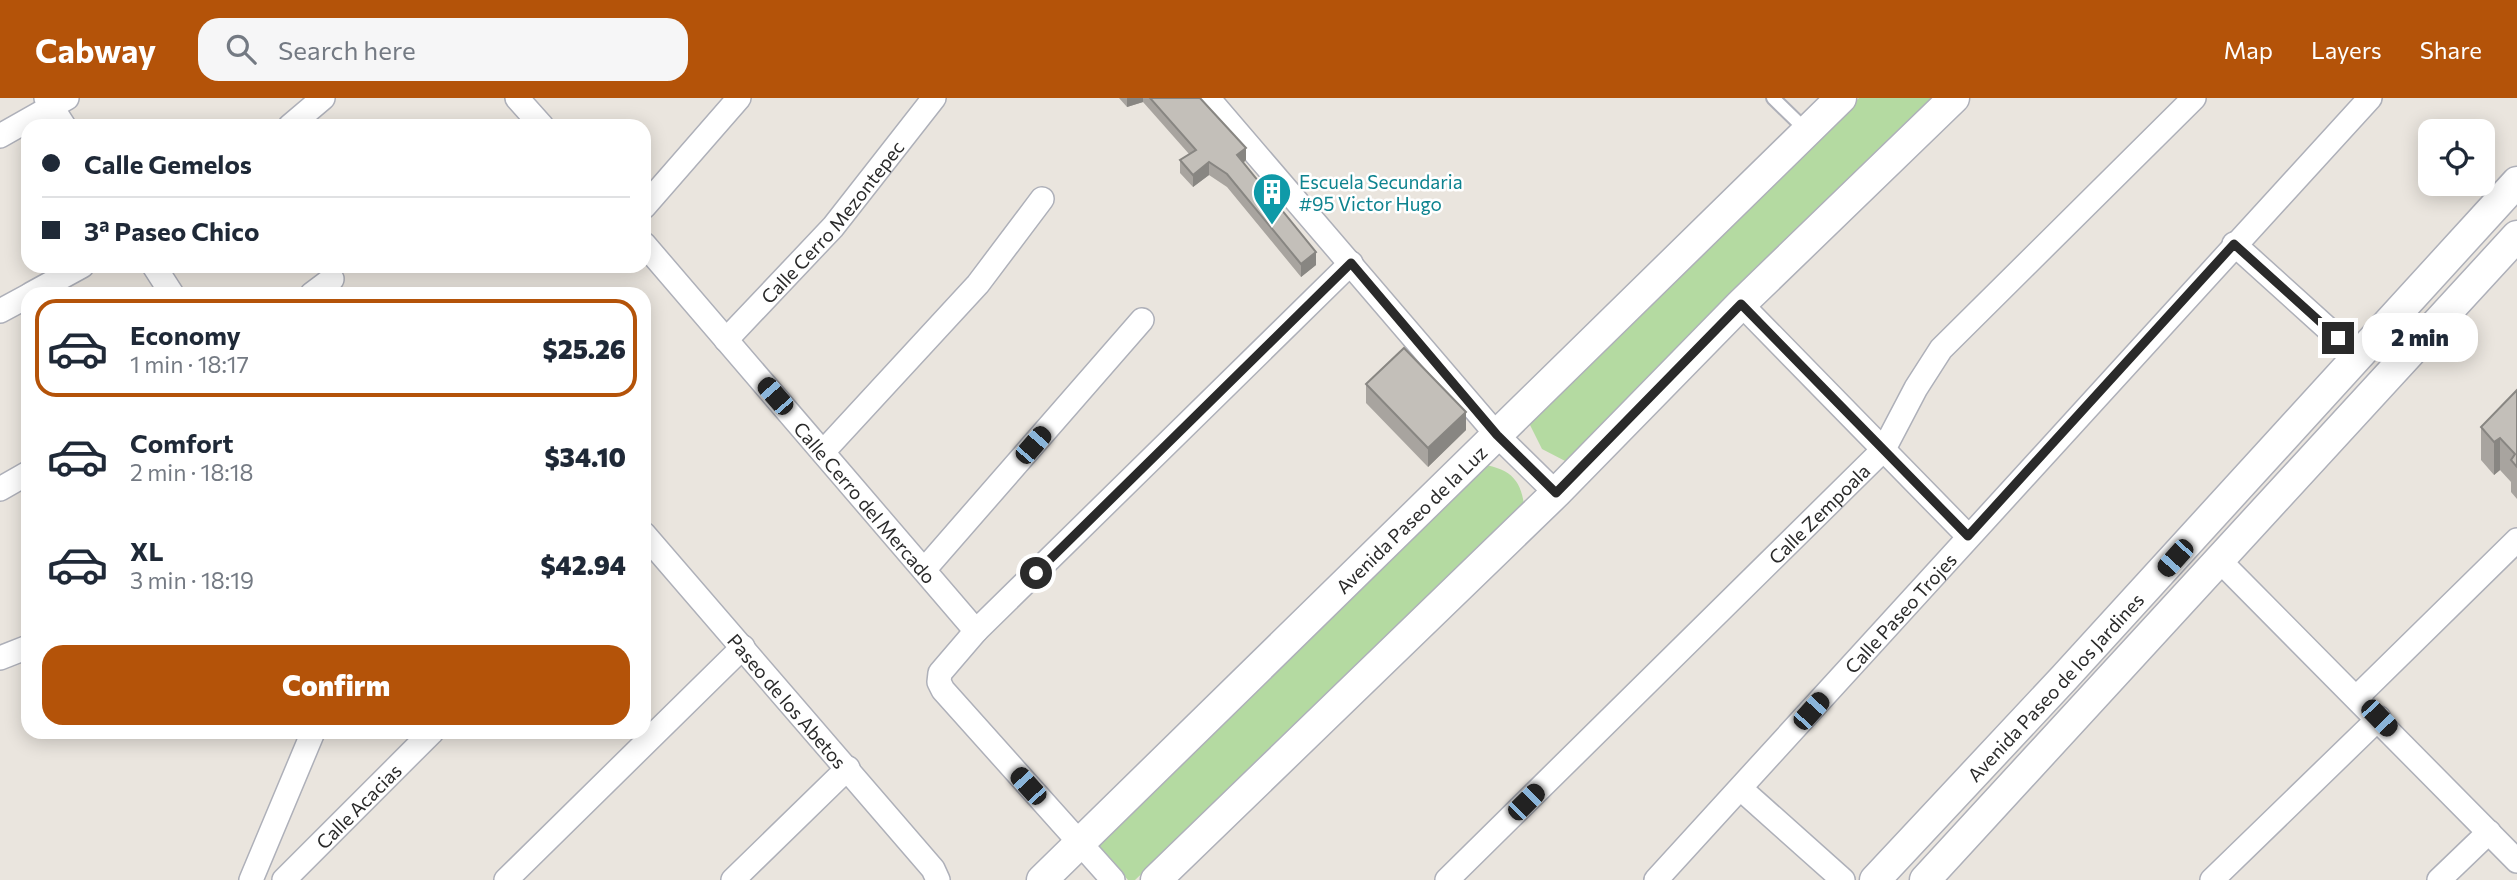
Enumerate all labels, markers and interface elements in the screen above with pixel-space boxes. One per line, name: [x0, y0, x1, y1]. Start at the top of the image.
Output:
search box: [198, 18, 688, 81]
text: Cabway: [35, 29, 156, 70]
icon: search: [222, 30, 260, 68]
text: Search here: [278, 34, 416, 65]
text: Map: [2224, 35, 2273, 64]
text: Layers: [2311, 35, 2382, 64]
text: Share: [2420, 35, 2482, 64]
map controls: [2418, 119, 2495, 196]
button: locate: [2418, 119, 2495, 196]
street label: Calle Cerro Mezontepec: [756, 136, 908, 308]
text: Calle Gemelos: [84, 148, 252, 179]
place label: Escuela Secundaria #95 Victor Hugo: [1299, 170, 1463, 215]
building icon: Escuela Secundaria #95 Victor Hugo: [1251, 171, 1293, 226]
text: 3ª Paseo Chico: [84, 215, 259, 246]
callout: 2 min: [2362, 314, 2478, 362]
icon: car: [46, 317, 109, 380]
text: Economy: [130, 319, 241, 350]
route end: [2322, 322, 2354, 354]
text: 2 min: [2391, 323, 2449, 351]
text: $25.26: [543, 333, 626, 364]
text: 1 min · 18:17: [130, 350, 249, 378]
car: [754, 373, 797, 419]
street label: Calle Cerro del Mercado: [790, 416, 941, 588]
car: [1012, 422, 1055, 468]
icon: car: [46, 425, 109, 488]
text: Comfort: [130, 427, 233, 458]
street label: Avenida Paseo de la Luz: [1331, 440, 1491, 598]
text: $34.10: [544, 441, 626, 472]
text: 2 min · 18:18: [130, 458, 254, 486]
street label: Calle Zempoala: [1763, 459, 1874, 568]
icon: car: [46, 533, 109, 596]
text: XL: [130, 535, 164, 566]
car: [2154, 535, 2197, 581]
street label: Calle Paseo Trojes: [1839, 548, 1961, 678]
text: $42.94: [540, 549, 626, 580]
route start: [1020, 557, 1052, 589]
text: 3 min · 18:19: [130, 566, 254, 594]
street label: Avenida Paseo de los Jardines: [1962, 588, 2148, 786]
street label: Paseo de los Abetos: [723, 629, 852, 773]
button: Confirm: [42, 645, 630, 725]
car: [1790, 688, 1833, 734]
car: [2357, 696, 2402, 740]
street label: Calle Acacias: [311, 758, 406, 853]
car: [1007, 763, 1050, 809]
car: [1504, 780, 1549, 824]

